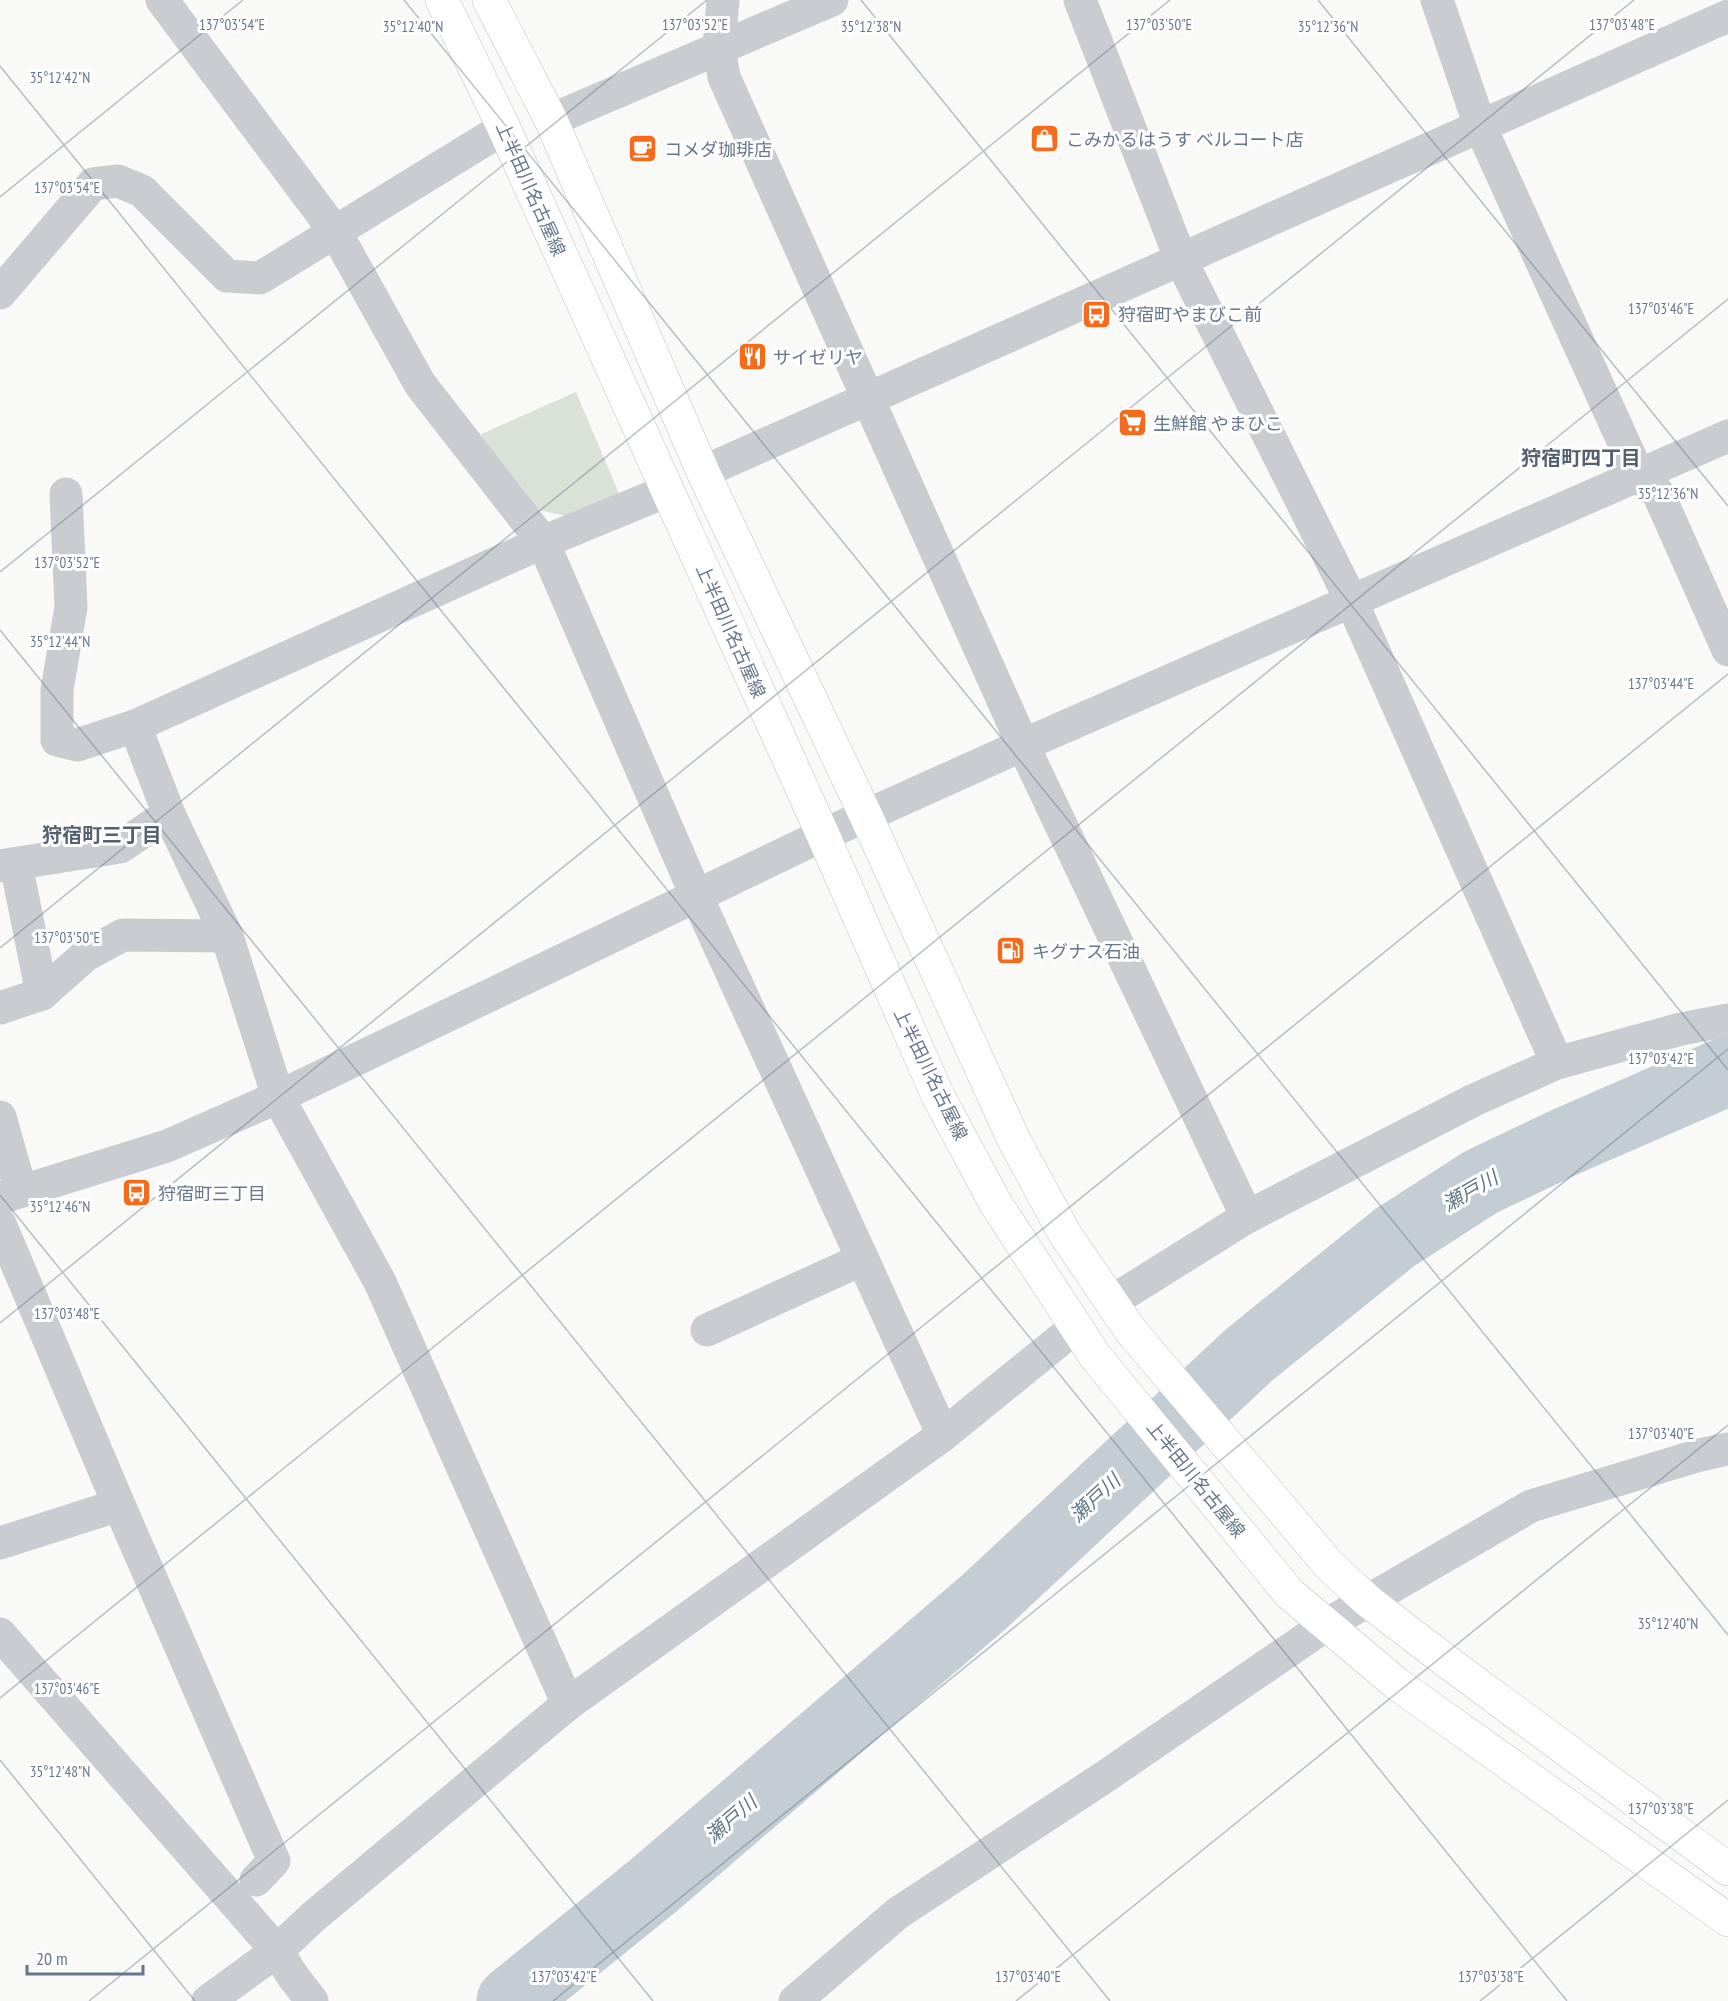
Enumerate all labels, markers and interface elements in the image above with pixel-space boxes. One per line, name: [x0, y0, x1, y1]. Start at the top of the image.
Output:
text: 137°03'54"E: [199, 15, 265, 34]
text: 137°03'52"E: [662, 15, 728, 34]
text: 137°03'50"E: [1126, 15, 1192, 34]
text: 137°03'48"E: [1589, 15, 1655, 34]
text: 35°12'40"N: [383, 17, 443, 36]
text: 35°12'38"N: [841, 17, 901, 36]
text: 35°12'36"N: [1298, 17, 1358, 36]
text: 35°12'42"N: [30, 68, 90, 87]
street label: 上半田川名古屋線: [491, 119, 571, 259]
shop icon: こみかるはうす ベルコート店: [1029, 123, 1061, 155]
place label: こみかるはうす ベルコート店: [1066, 128, 1303, 151]
cafe icon: コメダ珈琲店: [627, 133, 659, 165]
place label: コメダ珈琲店: [664, 138, 772, 161]
text: 137°03'54"E: [34, 178, 100, 197]
bus stop icon: 狩宿町やまびこ前: [1081, 298, 1113, 330]
text: 137°03'46"E: [1628, 299, 1694, 318]
place label: 狩宿町やまびこ前: [1118, 303, 1262, 326]
restaurant icon: サイゼリヤ: [736, 341, 768, 373]
place label: サイゼリヤ: [773, 346, 863, 369]
supermarket icon: 生鮮館 やまひこ: [1116, 407, 1148, 439]
place label: 生鮮館 やまひこ: [1153, 412, 1283, 435]
district label: 狩宿町四丁目: [1521, 445, 1641, 471]
text: 35°12'36"N: [1638, 484, 1698, 503]
text: 137°03'52"E: [34, 553, 100, 572]
street label: 上半田川名古屋線: [691, 561, 771, 701]
text: 35°12'44"N: [30, 632, 90, 651]
text: 137°03'44"E: [1628, 674, 1694, 693]
district label: 狩宿町三丁目: [42, 822, 162, 848]
text: 137°03'50"E: [34, 928, 100, 947]
fuel station icon: キグナス石油: [995, 935, 1027, 967]
place label: キグナス石油: [1032, 940, 1140, 963]
street label: 上半田川名古屋線: [889, 1004, 973, 1144]
text: 137°03'42"E: [1628, 1049, 1694, 1068]
water label: 瀬戸川: [1438, 1164, 1504, 1217]
bus stop icon: 狩宿町三丁目: [121, 1177, 153, 1209]
place label: 狩宿町三丁目: [158, 1182, 266, 1205]
text: 35°12'46"N: [30, 1197, 90, 1216]
text: 137°03'48"E: [34, 1304, 100, 1323]
street label: 上半田川名古屋線: [1142, 1416, 1250, 1542]
text: 137°03'40"E: [1628, 1424, 1694, 1443]
water label: 瀬戸川: [1064, 1467, 1127, 1528]
text: 35°12'40"N: [1638, 1614, 1698, 1633]
text: 137°03'46"E: [34, 1679, 100, 1698]
text: 35°12'48"N: [30, 1762, 90, 1781]
water label: 瀬戸川: [700, 1788, 764, 1848]
text: 137°03'38"E: [1628, 1799, 1694, 1818]
scale bar: [27, 1938, 142, 1976]
text: 20 m: [36, 1947, 68, 1970]
text: 137°03'42"E: [531, 1967, 597, 1986]
text: 137°03'40"E: [995, 1967, 1061, 1986]
text: 137°03'38"E: [1458, 1967, 1524, 1986]

